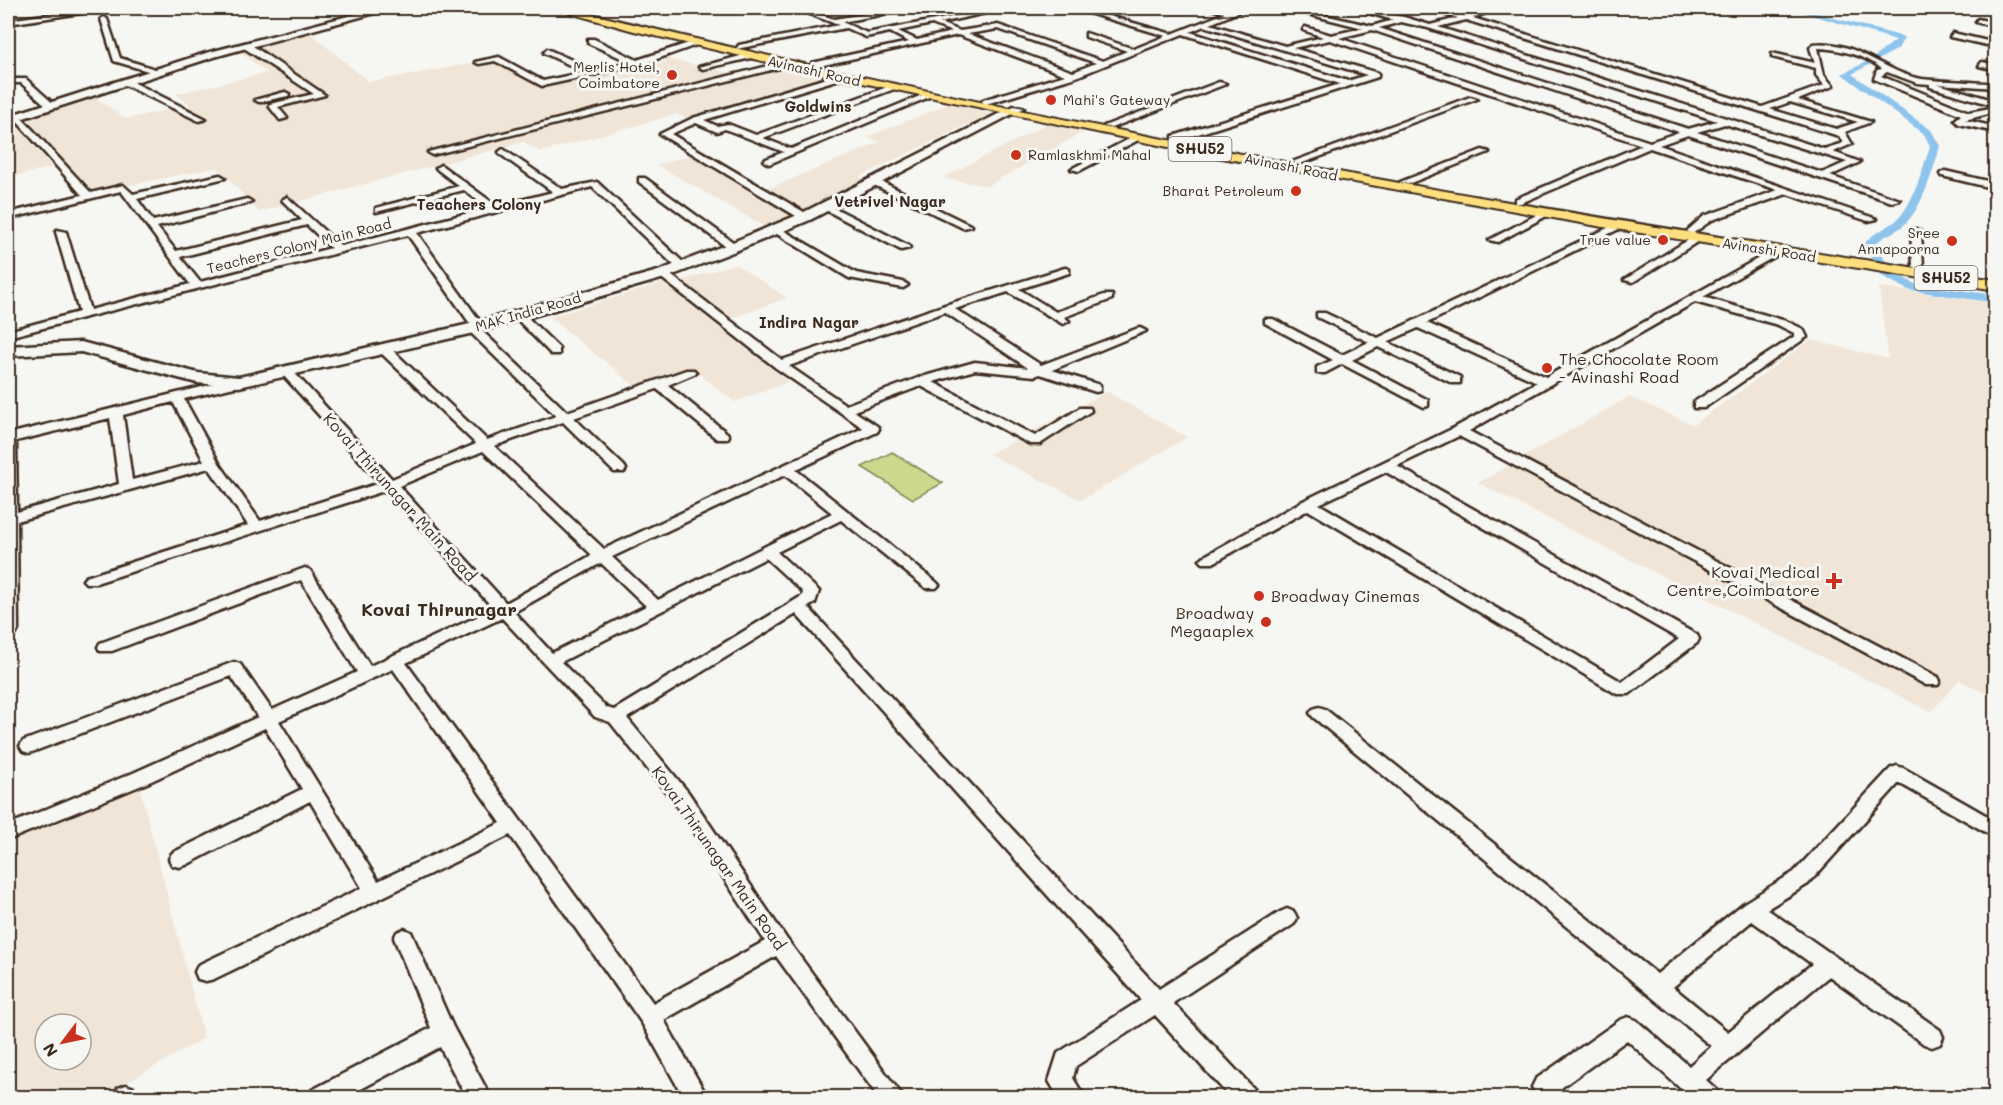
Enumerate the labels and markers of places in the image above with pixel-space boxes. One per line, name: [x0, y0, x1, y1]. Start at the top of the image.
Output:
place label: Merlis Hotel, Coimbatore: [573, 57, 660, 92]
marker: Merlis Hotel, Coimbatore: [665, 68, 679, 82]
place label: Mahi's Gateway: [1063, 90, 1170, 109]
marker: Mahi's Gateway: [1044, 93, 1058, 107]
place label: Ramlaskhmi Mahal: [1028, 145, 1151, 164]
marker: Ramlaskhmi Mahal: [1009, 148, 1023, 162]
place label: Bharat Petroleum: [1163, 181, 1284, 200]
marker: Bharat Petroleum: [1289, 184, 1303, 198]
place label: Sree Annapoorna: [1857, 223, 1940, 258]
place label: True value: [1579, 230, 1651, 249]
marker: True value: [1656, 233, 1670, 247]
marker: Sree Annapoorna: [1945, 234, 1959, 248]
place label: The Chocolate Room - Avinashi Road: [1559, 348, 1719, 387]
marker: The Chocolate Room - Avinashi Road: [1540, 361, 1554, 375]
place label: Kovai Medical Centre,Coimbatore: [1667, 561, 1820, 600]
marker: Kovai Medical Centre,Coimbatore: [1825, 572, 1843, 590]
place label: Broadway Cinemas: [1271, 585, 1420, 606]
marker: Broadway Cinemas: [1252, 589, 1266, 603]
place label: Broadway Megaaplex: [1170, 602, 1254, 641]
marker: Broadway Megaaplex: [1259, 615, 1273, 629]

